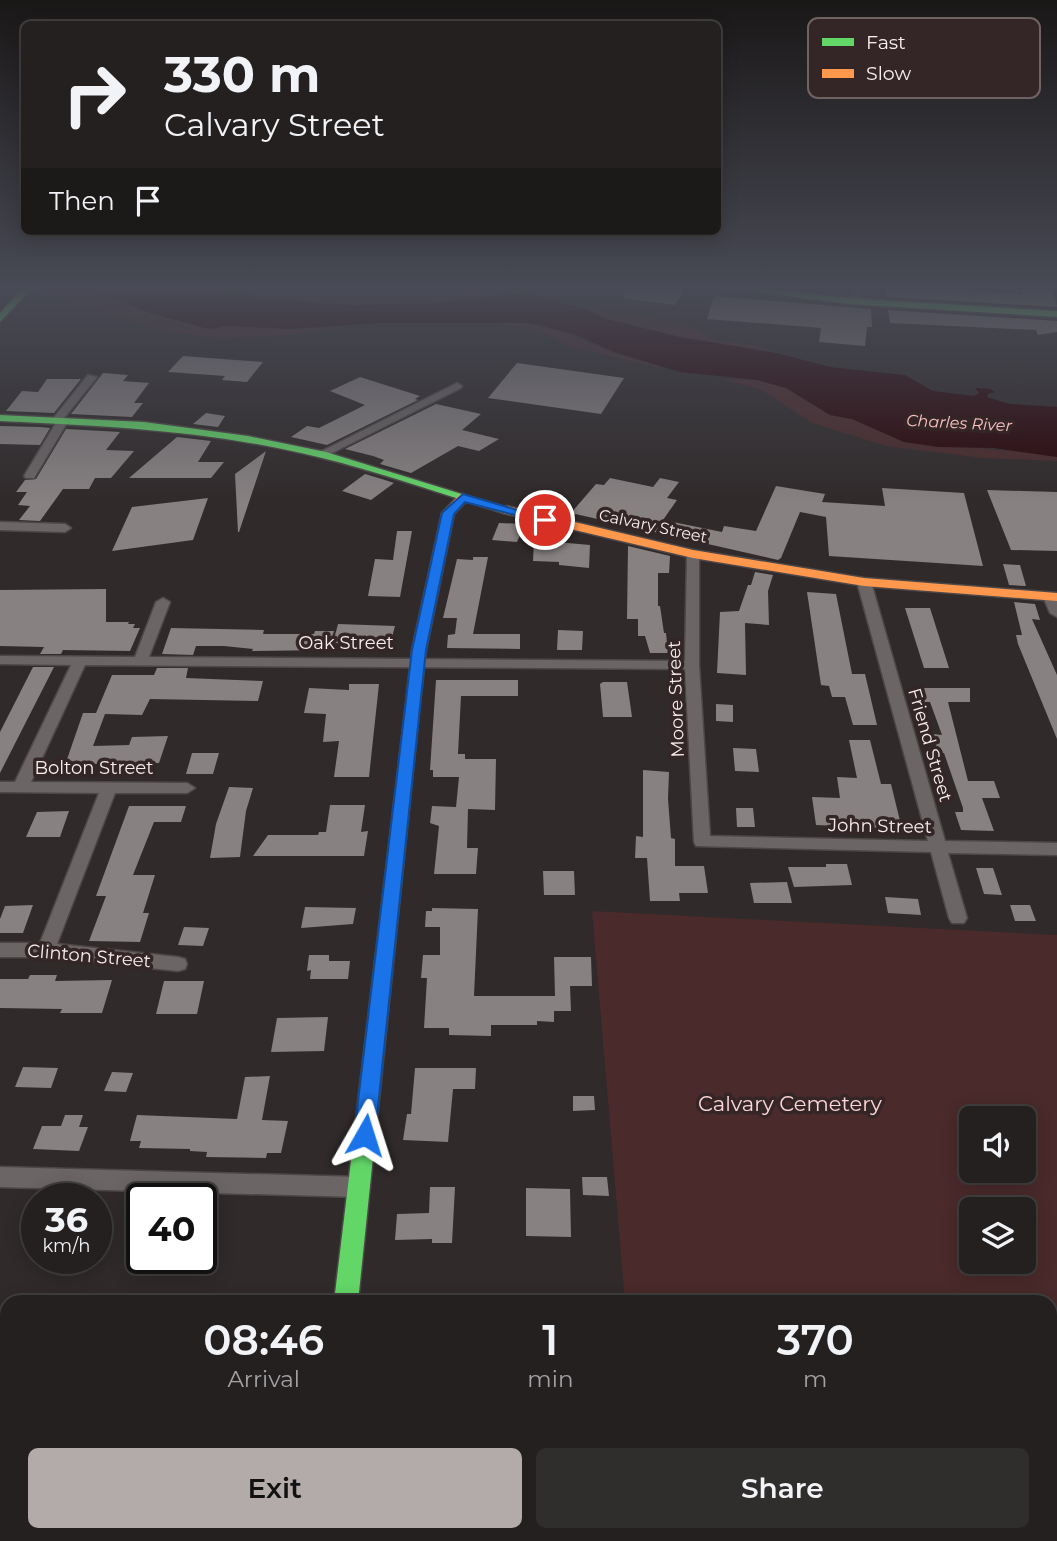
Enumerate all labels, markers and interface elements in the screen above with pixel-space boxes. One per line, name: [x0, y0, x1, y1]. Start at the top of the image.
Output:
legend: [808, 18, 1040, 98]
text: Fast: [866, 31, 906, 54]
text: 330 m: [164, 45, 320, 104]
icon: right: [49, 49, 140, 140]
text: Slow: [866, 62, 911, 85]
text: Calvary Street: [164, 105, 385, 144]
icon: arrive: [129, 182, 167, 220]
text: Then: [49, 185, 115, 217]
water label: Charles River: [906, 411, 1013, 435]
pin: [515, 490, 575, 550]
icon: arrive: [526, 501, 564, 539]
street label: Calvary Street: [597, 505, 709, 547]
street label: Oak Street: [298, 632, 394, 654]
street label: Moore Street: [663, 640, 689, 758]
street label: Friend Street: [903, 685, 957, 805]
street label: Bolton Street: [34, 757, 154, 779]
street label: John Street: [827, 814, 932, 838]
street label: Clinton Street: [26, 940, 152, 972]
park label: Calvary Cemetery: [698, 1091, 883, 1116]
position arrow: [328, 1098, 402, 1172]
map controls: [959, 1106, 1036, 1274]
button: sound: [959, 1106, 1036, 1183]
speed limit sign: 40: [126, 1183, 217, 1274]
button: layers: [959, 1197, 1036, 1274]
text: 36: [45, 1198, 88, 1241]
text: km/h: [42, 1235, 91, 1257]
text: 08:46: [203, 1314, 324, 1366]
text: 1: [542, 1314, 558, 1366]
text: 370: [777, 1314, 854, 1366]
text: Arrival: [227, 1365, 300, 1393]
text: min: [527, 1365, 573, 1393]
text: m: [803, 1365, 827, 1393]
button: Exit: [28, 1448, 522, 1528]
button: Share: [536, 1448, 1029, 1528]

